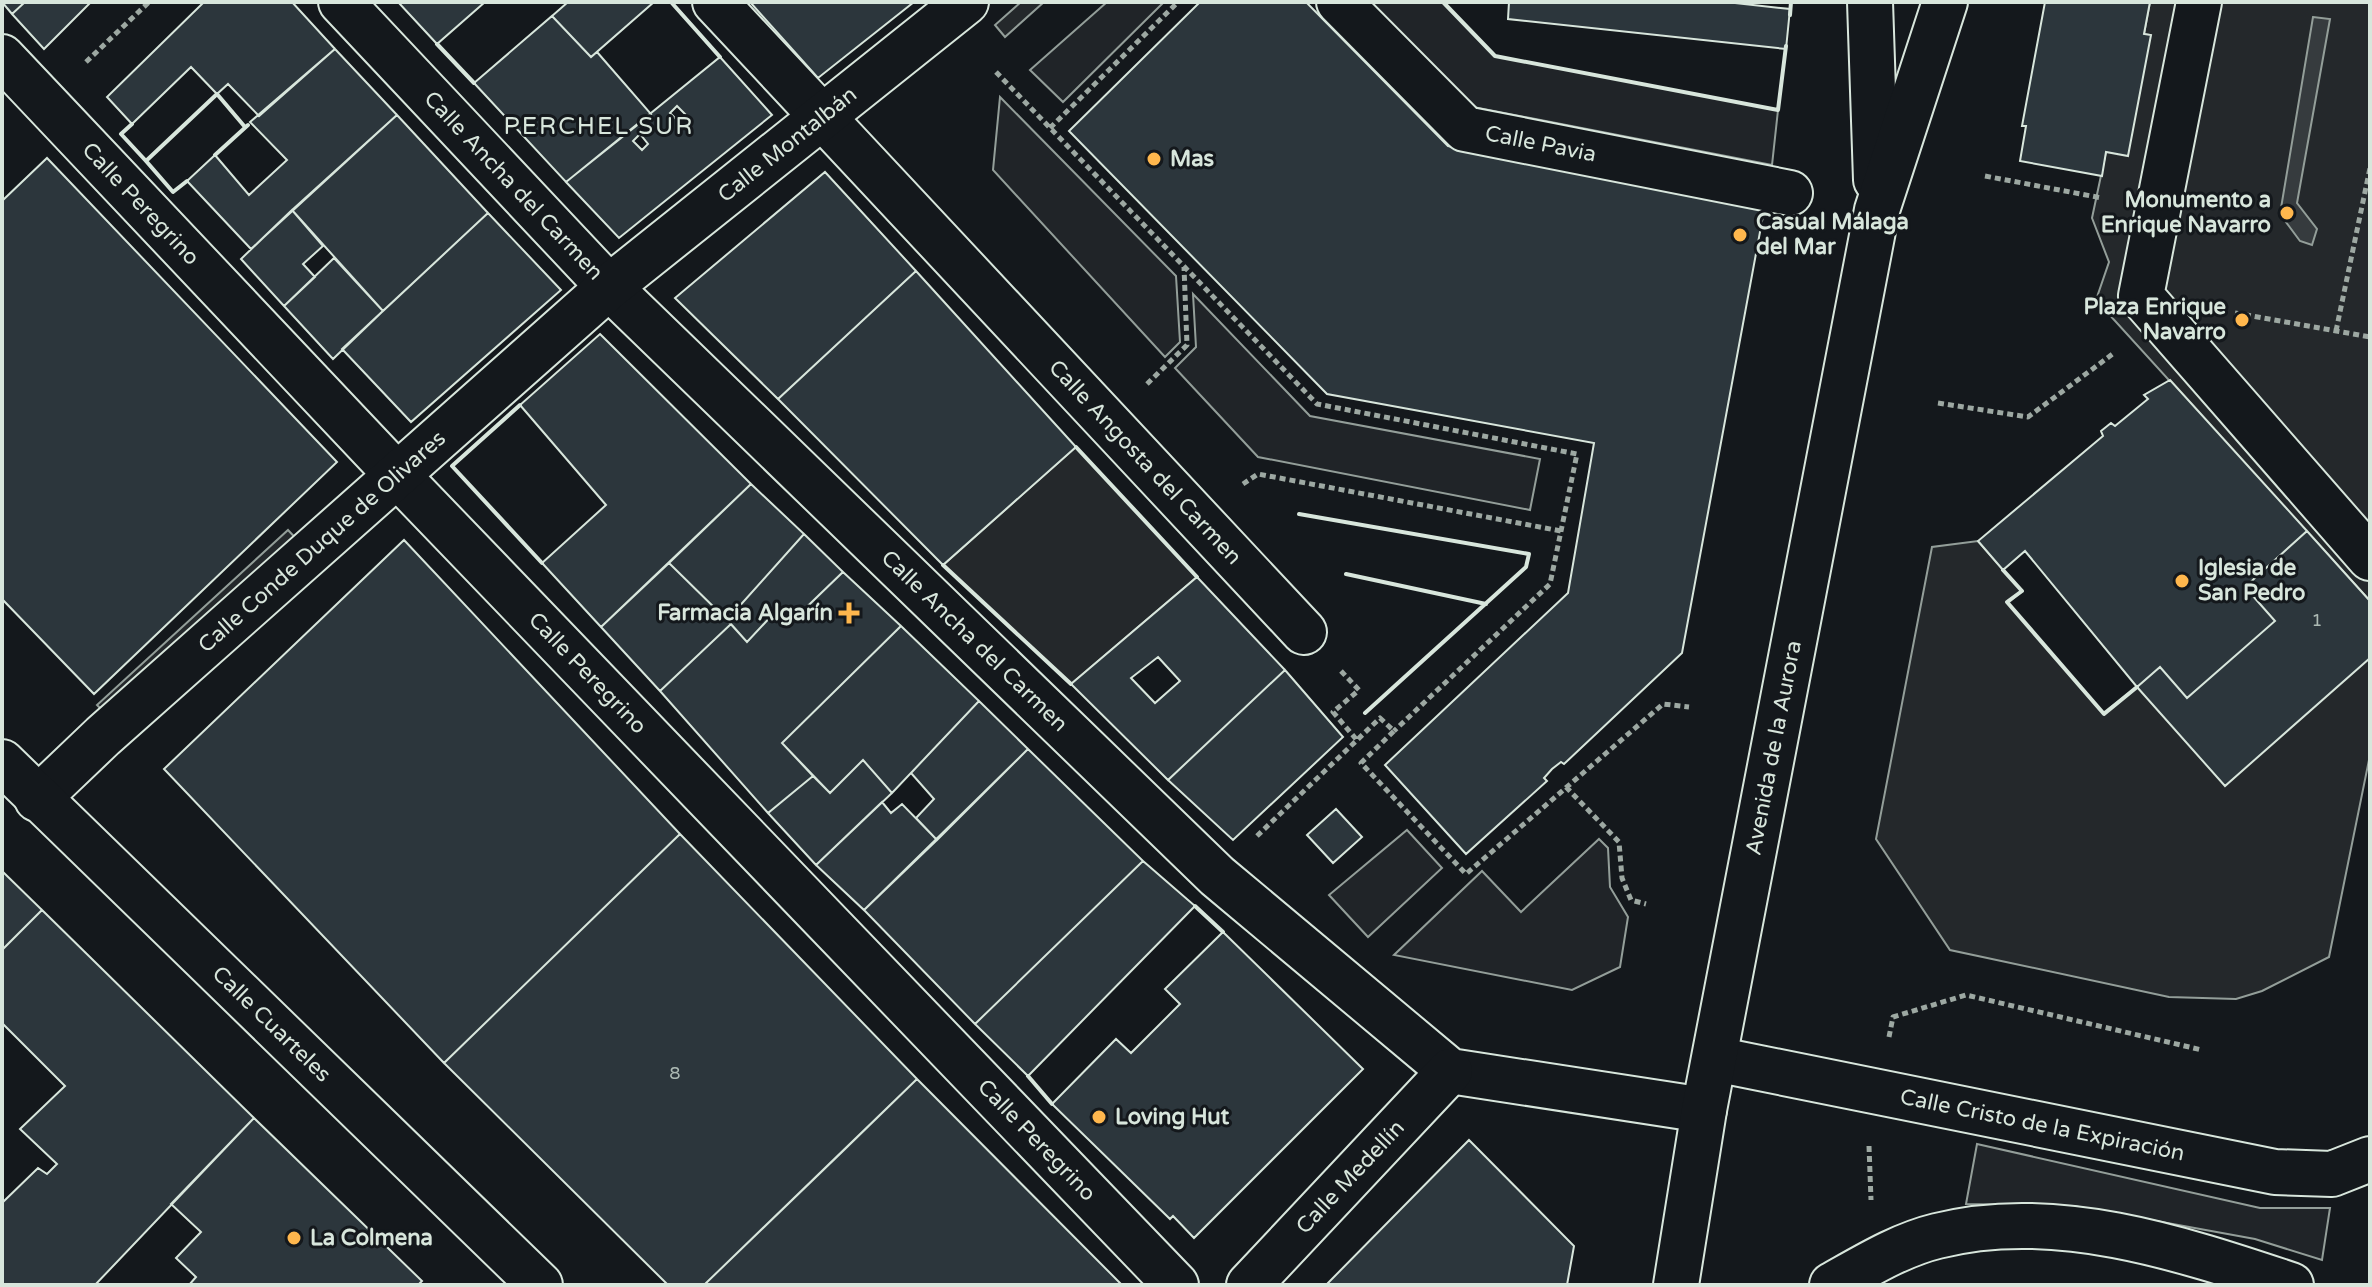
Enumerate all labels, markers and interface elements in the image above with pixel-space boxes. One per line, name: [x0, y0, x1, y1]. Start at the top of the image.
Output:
street label: Calle Montalbán: [713, 81, 862, 208]
street label: Calle Ancha del Carmen: [419, 86, 609, 285]
district label: PERCHEL SUR: [504, 112, 694, 141]
street label: Calle Pavia: [1483, 120, 1598, 168]
street label: Calle Peregrino: [77, 137, 205, 271]
place label: Mas: [1170, 146, 1215, 172]
marker: Mas: [1145, 150, 1163, 168]
place label: Monumento a Enrique Navarro: [2101, 187, 2271, 238]
marker: Monumento a Enrique Navarro: [2278, 204, 2296, 222]
place label: Casual Málaga del Mar: [1756, 209, 1909, 260]
marker: Casual Málaga del Mar: [1731, 226, 1749, 244]
place label: Plaza Enrique Navarro: [2084, 294, 2226, 345]
marker: Plaza Enrique Navarro: [2233, 311, 2251, 329]
street label: Calle Angosta del Carmen: [1043, 355, 1247, 570]
street label: Calle Conde Duque de Olivares: [193, 425, 451, 658]
street label: Calle Ancha del Carmen: [876, 545, 1073, 737]
place label: Iglesia de San Pedro: [2198, 555, 2305, 606]
marker: Iglesia de San Pedro: [2173, 572, 2191, 590]
place label: Farmacia Algarín: [657, 600, 833, 626]
marker: Farmacia Algarín: [840, 604, 858, 622]
street label: Calle Peregrino: [523, 607, 652, 739]
house number: 1: [2311, 609, 2323, 631]
street label: Avenida de la Aurora: [1740, 638, 1807, 857]
street label: Calle Cuarteles: [207, 961, 336, 1088]
house number: 8: [669, 1062, 681, 1084]
street label: Calle Peregrino: [972, 1074, 1101, 1206]
street label: Calle Cristo de la Expiración: [1898, 1084, 2187, 1166]
place label: Loving Hut: [1115, 1104, 1230, 1130]
marker: Loving Hut: [1090, 1108, 1108, 1126]
street label: Calle Medellín: [1291, 1115, 1410, 1239]
place label: La Colmena: [310, 1225, 433, 1251]
marker: La Colmena: [285, 1229, 303, 1247]

